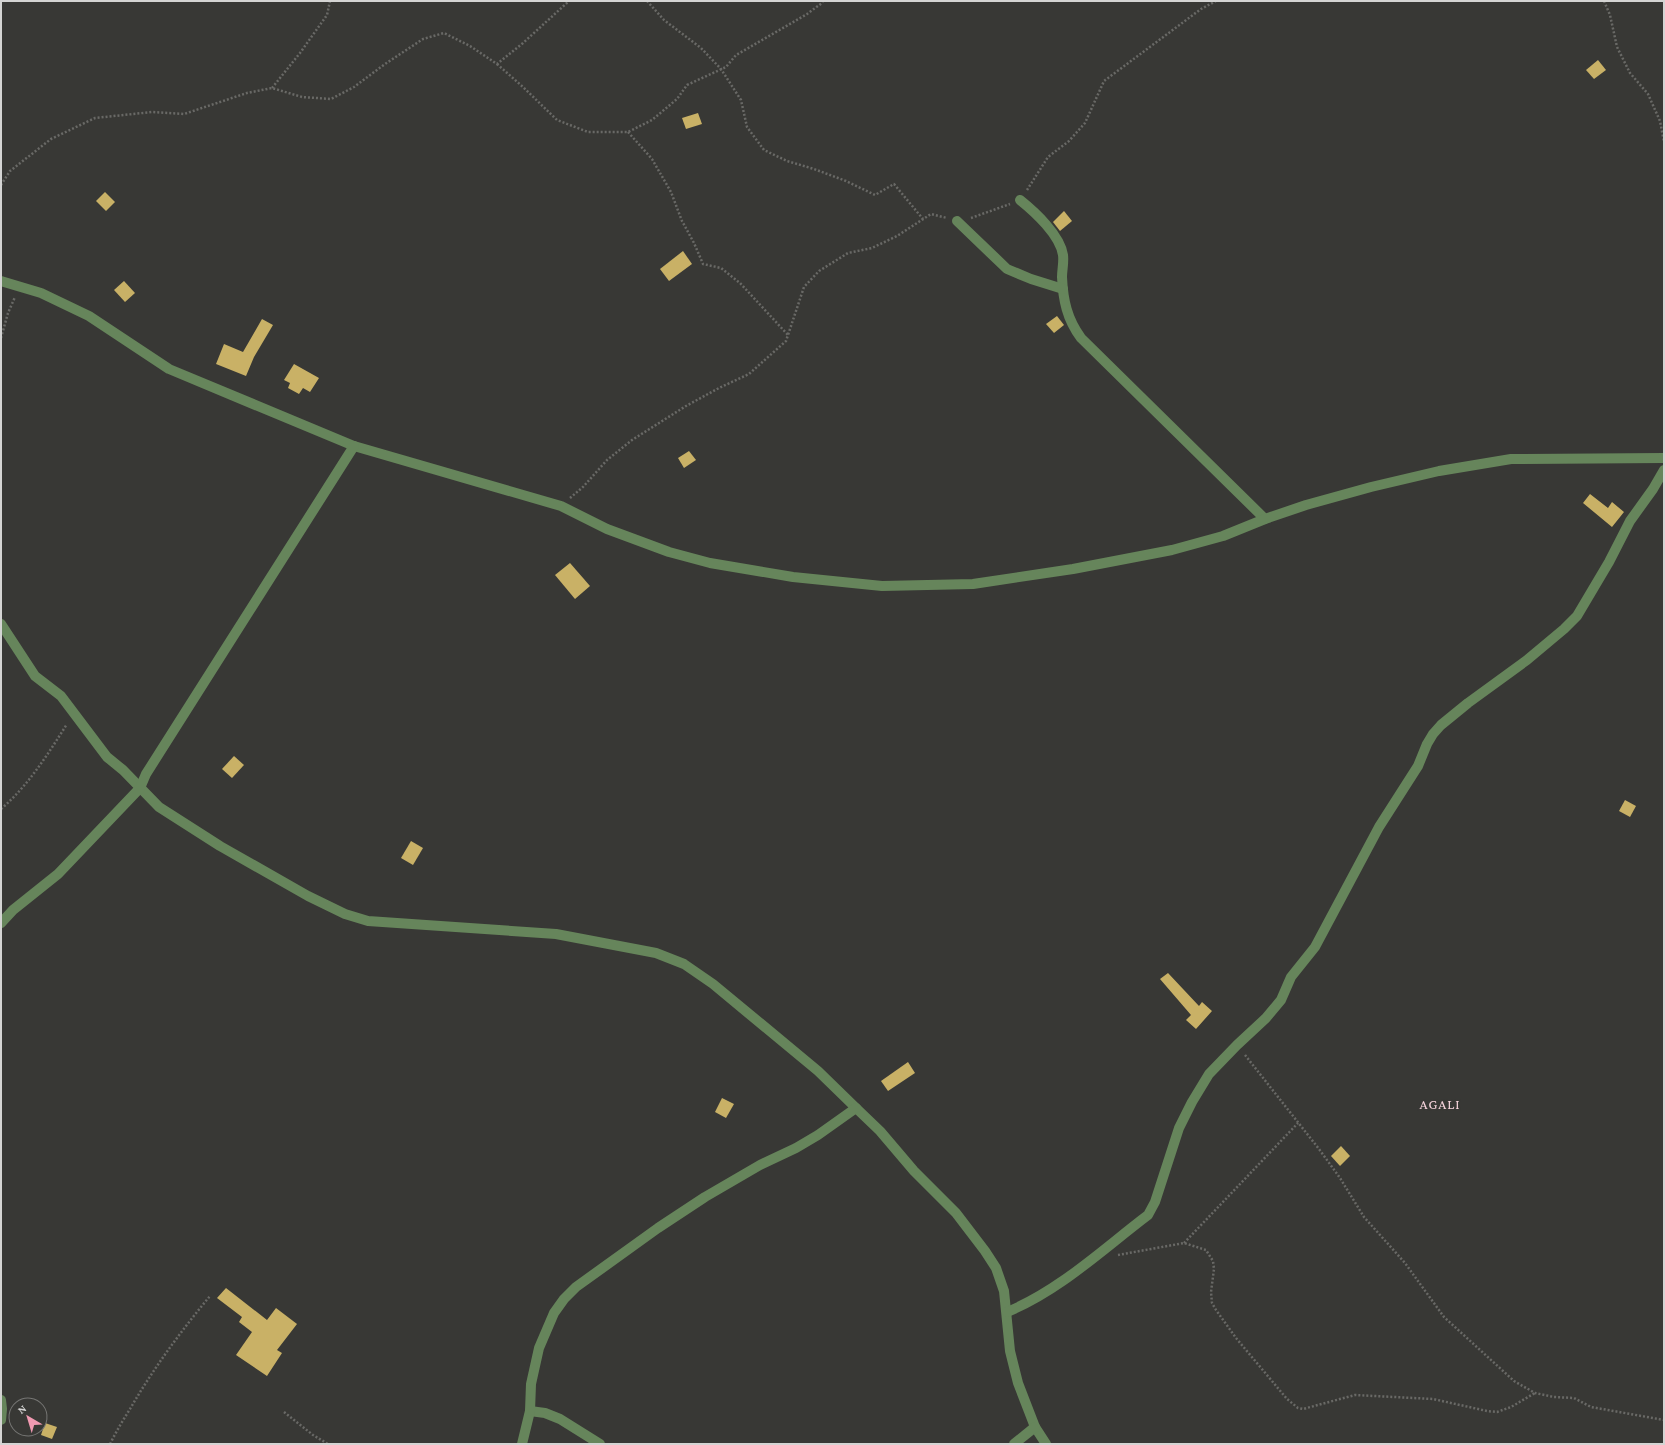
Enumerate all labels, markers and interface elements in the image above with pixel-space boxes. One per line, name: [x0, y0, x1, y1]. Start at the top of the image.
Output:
district label: AGALI: [1420, 1096, 1460, 1112]
north arrow: [8, 1397, 48, 1437]
text: N: [15, 1402, 29, 1416]

